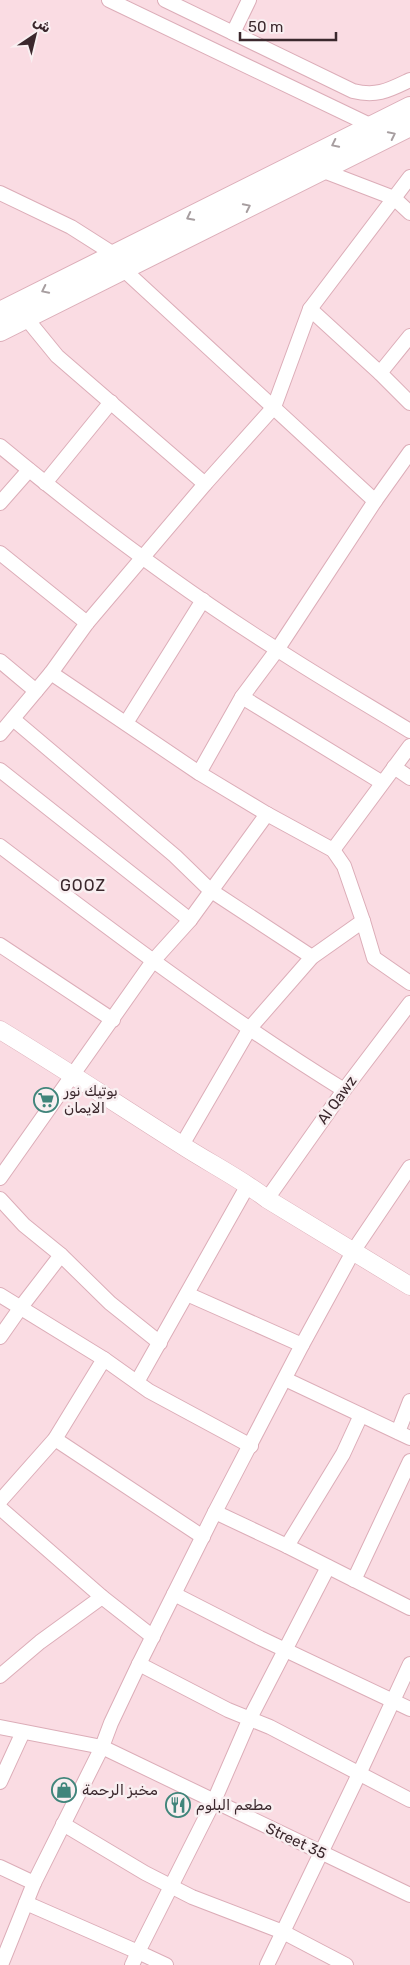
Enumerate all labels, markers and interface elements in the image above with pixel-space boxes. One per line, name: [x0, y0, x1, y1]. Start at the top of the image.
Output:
north arrow: [10, 10, 60, 60]
scale bar: [240, 10, 336, 42]
text: ش: [30, 13, 55, 37]
text: 50 m: [248, 18, 283, 36]
one-way arrow: [387, 131, 396, 141]
one-way arrow: [331, 138, 340, 148]
one-way arrow: [242, 203, 251, 213]
one-way arrow: [186, 211, 195, 221]
one-way arrow: [41, 284, 50, 294]
district label: GOOZ: [60, 876, 106, 895]
street label: Al Qawz: [313, 1072, 361, 1128]
place label: بوتيك نور الايمان: [63, 1082, 118, 1117]
supermarket icon: بوتيك نور الايمان: [33, 1087, 59, 1113]
shop icon: مخبز الرحمة: [51, 1777, 77, 1803]
place label: مخبز الرحمة: [82, 1781, 158, 1799]
restaurant icon: مطعم البلوم: [165, 1792, 191, 1818]
place label: مطعم البلوم: [196, 1796, 272, 1815]
street label: Street 35: [263, 1819, 329, 1863]

